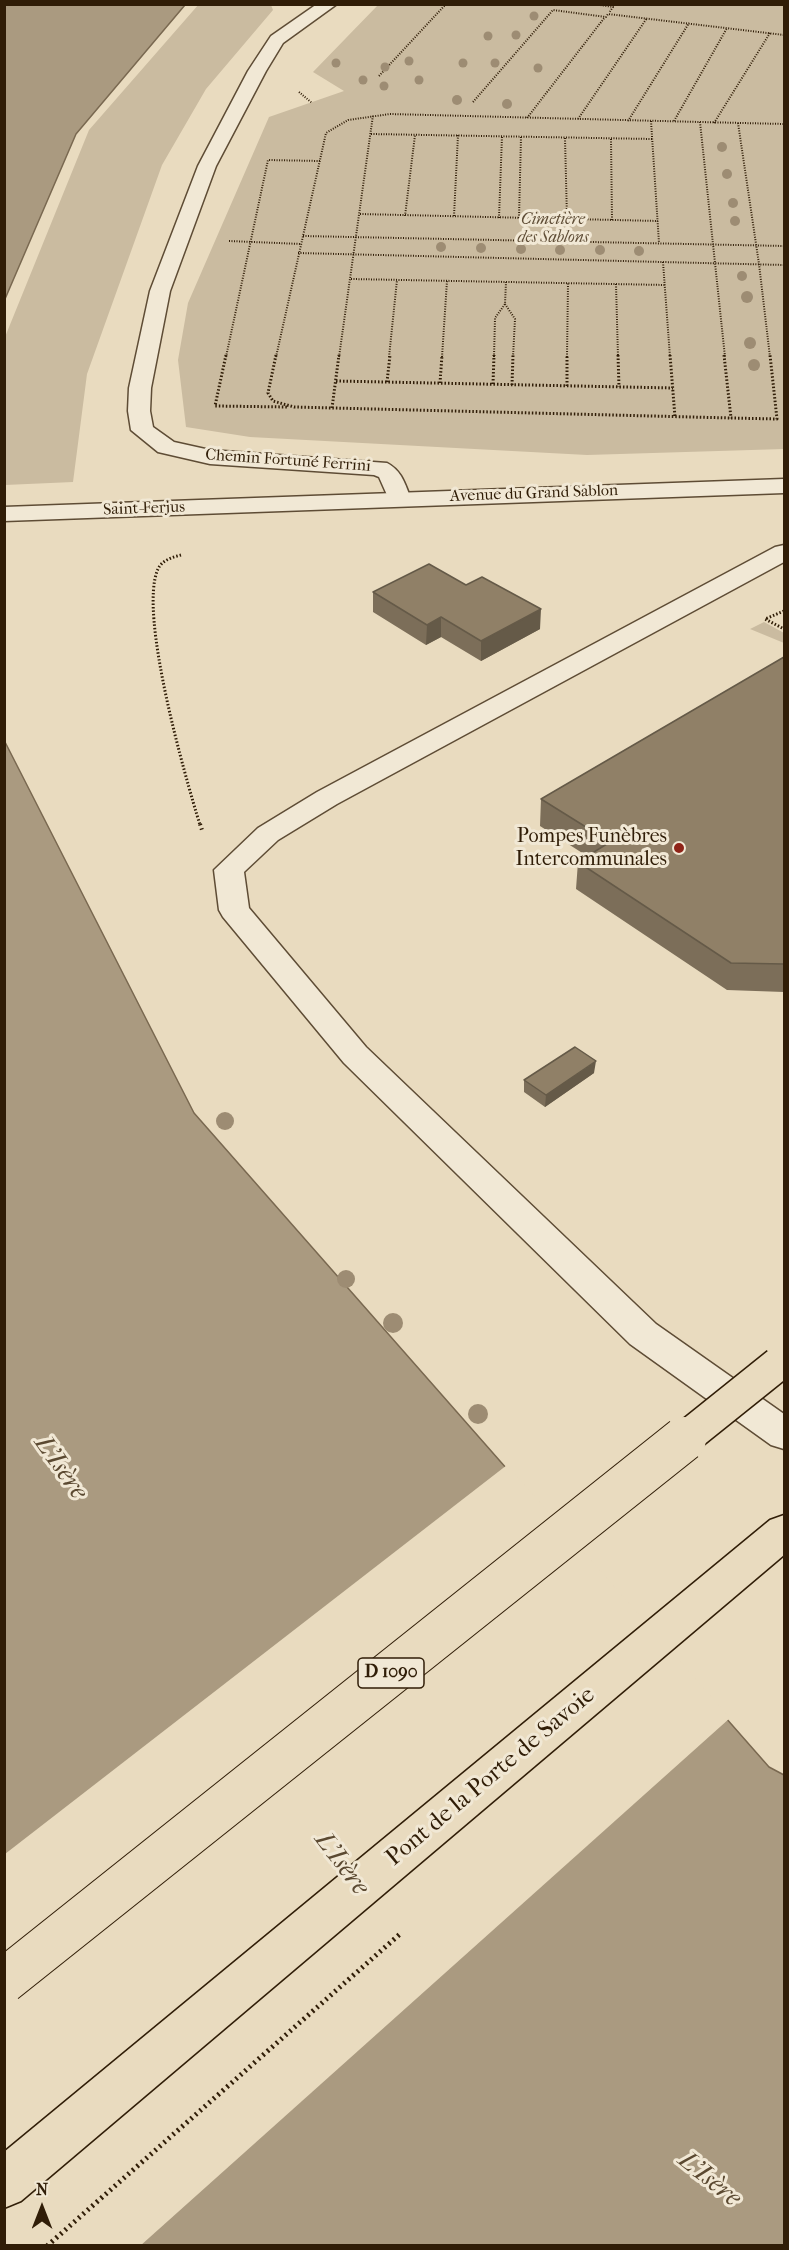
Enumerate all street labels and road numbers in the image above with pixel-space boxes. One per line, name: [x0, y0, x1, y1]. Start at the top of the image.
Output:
street label: Chemin Fortuné Ferrini: [205, 446, 371, 476]
street label: Avenue du Grand Sablon: [449, 481, 619, 507]
street label: Saint-Ferjus: [103, 498, 185, 520]
road number: D 1090: [358, 1658, 424, 1688]
street label: Pont de la Porte de Savoie: [381, 1681, 601, 1873]

